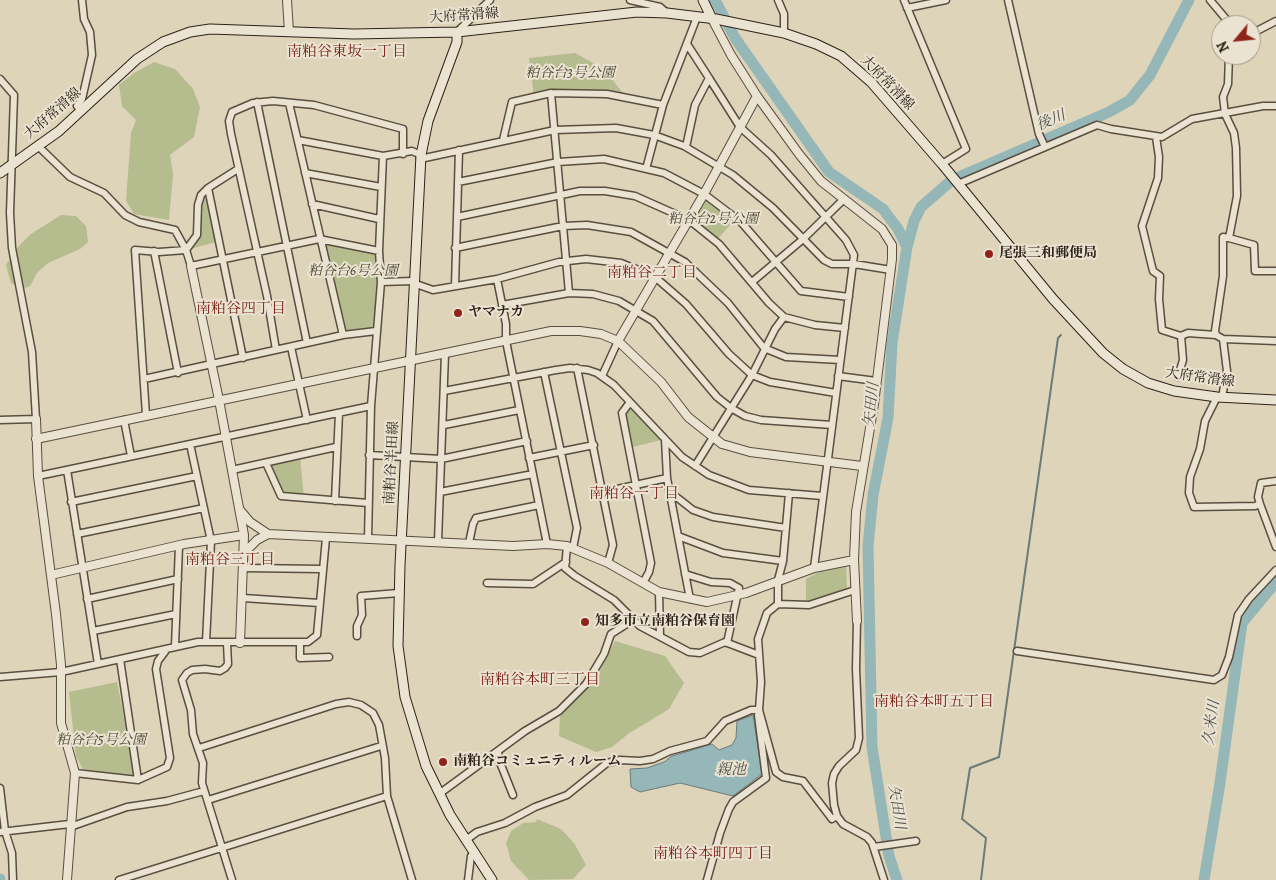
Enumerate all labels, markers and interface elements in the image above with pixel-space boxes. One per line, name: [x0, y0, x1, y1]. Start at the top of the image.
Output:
street label: 大府常滑線: [428, 5, 500, 27]
north arrow: [1211, 15, 1261, 65]
text: N: [1212, 38, 1234, 56]
district label: 南粕谷東坂一丁目: [287, 43, 407, 61]
street label: 大府常滑線: [857, 52, 917, 114]
park label: 粕谷台3号公園: [525, 66, 615, 82]
street label: 大府常滑線: [21, 85, 85, 143]
water label: 後川: [1034, 107, 1068, 135]
park label: 粕谷台2号公園: [668, 212, 758, 228]
place label: 尾張三和郵便局: [999, 246, 1097, 262]
marker: 尾張三和郵便局: [983, 248, 995, 260]
park label: 粕谷台6号公園: [308, 264, 398, 280]
district label: 南粕谷二丁目: [607, 264, 697, 282]
district label: 南粕谷四丁目: [196, 300, 286, 318]
place label: ヤマナカ: [468, 305, 524, 321]
marker: ヤマナカ: [452, 307, 464, 319]
street label: 大府常滑線: [1164, 365, 1236, 391]
water label: 矢田川: [861, 382, 883, 428]
street label: 南粕谷半田線: [381, 421, 403, 505]
district label: 南粕谷一丁目: [589, 485, 679, 503]
district label: 南粕谷三丁目: [185, 551, 275, 569]
place label: 知多市立南粕谷保育園: [595, 614, 735, 630]
marker: 知多市立南粕谷保育園: [579, 616, 591, 628]
district label: 南粕谷本町三丁目: [480, 671, 600, 689]
district label: 南粕谷本町五丁目: [874, 693, 994, 711]
water label: 久米川: [1200, 699, 1224, 747]
park label: 粕谷台5号公園: [56, 733, 146, 749]
place label: 南粕谷コミュニティルーム: [453, 754, 621, 770]
marker: 南粕谷コミュニティルーム: [437, 756, 449, 768]
water label: 親池: [716, 761, 746, 779]
water label: 矢田川: [884, 783, 908, 831]
district label: 南粕谷本町四丁目: [653, 845, 773, 863]

